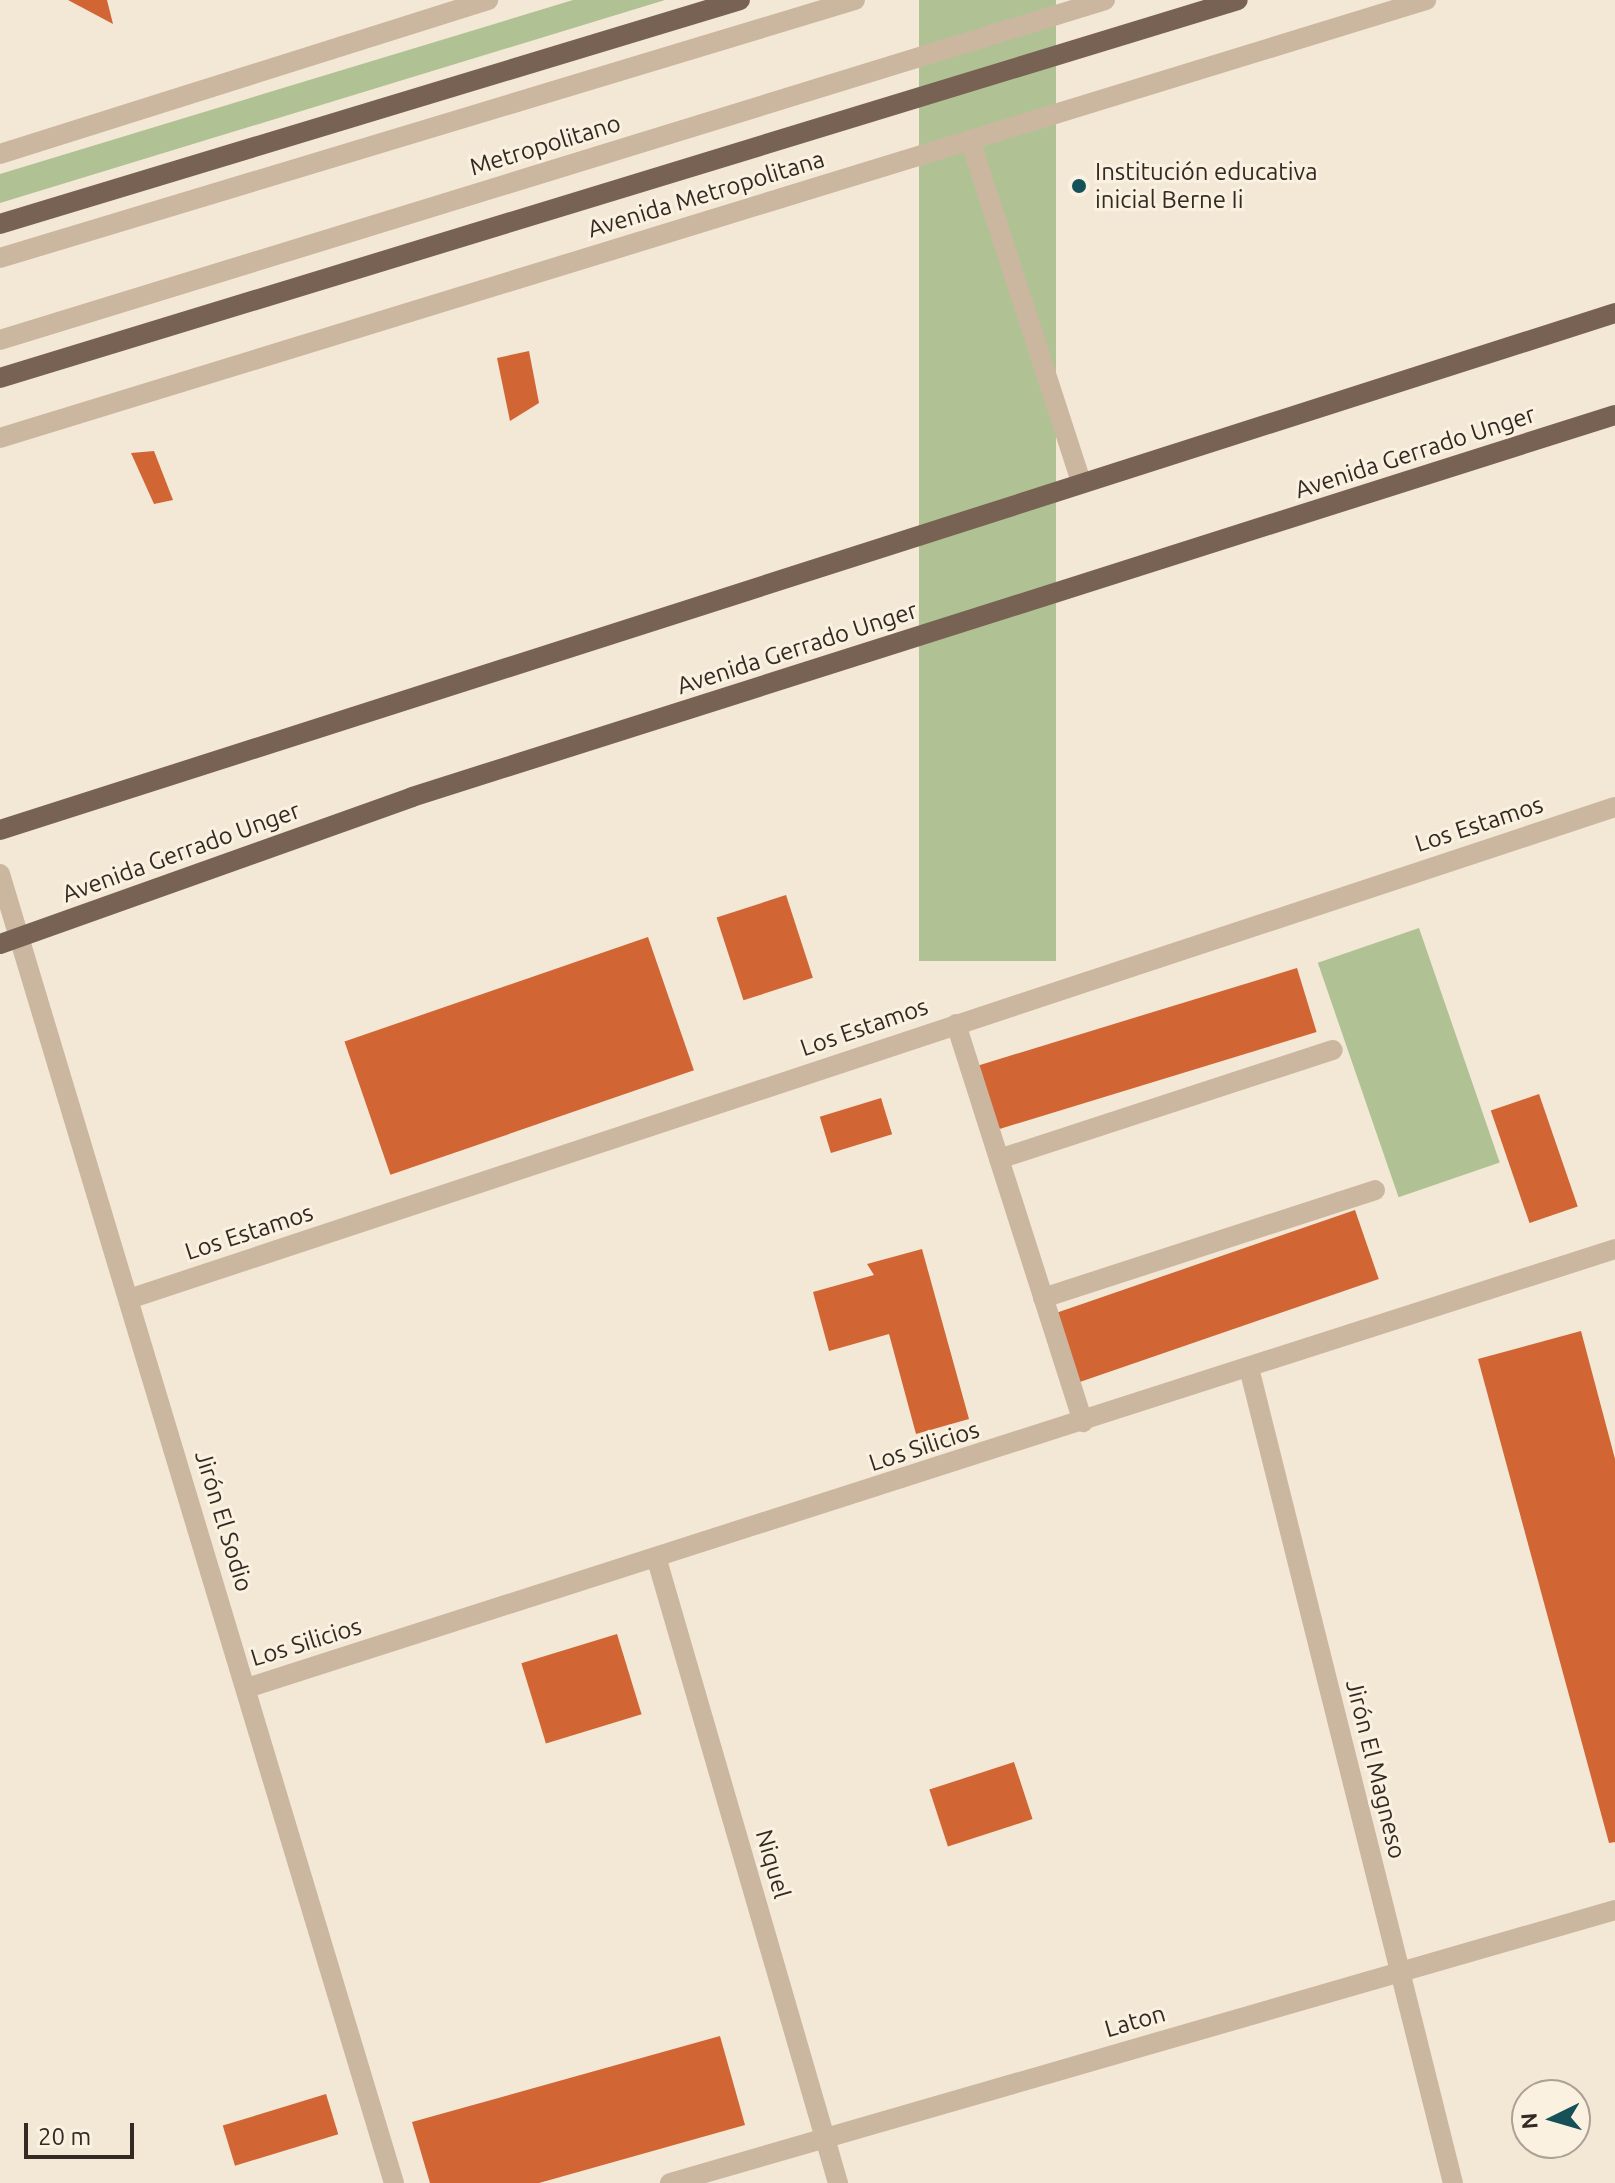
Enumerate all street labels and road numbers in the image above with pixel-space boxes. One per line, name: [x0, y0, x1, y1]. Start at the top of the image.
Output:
street label: Metropolitano: [466, 108, 624, 182]
street label: Avenida Metropolitana: [584, 144, 828, 244]
street label: Avenida Gerrado Unger: [1291, 400, 1539, 504]
street label: Avenida Gerrado Unger: [673, 596, 921, 700]
street label: Los Estamos: [1411, 790, 1547, 858]
street label: Avenida Gerrado Unger: [58, 796, 304, 908]
street label: Los Estamos: [796, 992, 932, 1062]
street label: Los Estamos: [181, 1198, 317, 1266]
street label: Los Silicios: [865, 1415, 983, 1477]
street label: Jirón El Sodio: [189, 1447, 259, 1595]
street label: Los Silicios: [247, 1612, 365, 1672]
street label: Jirón El Magneso: [1340, 1676, 1412, 1862]
street label: Niquel: [749, 1826, 797, 1902]
street label: Laton: [1101, 1999, 1169, 2043]

